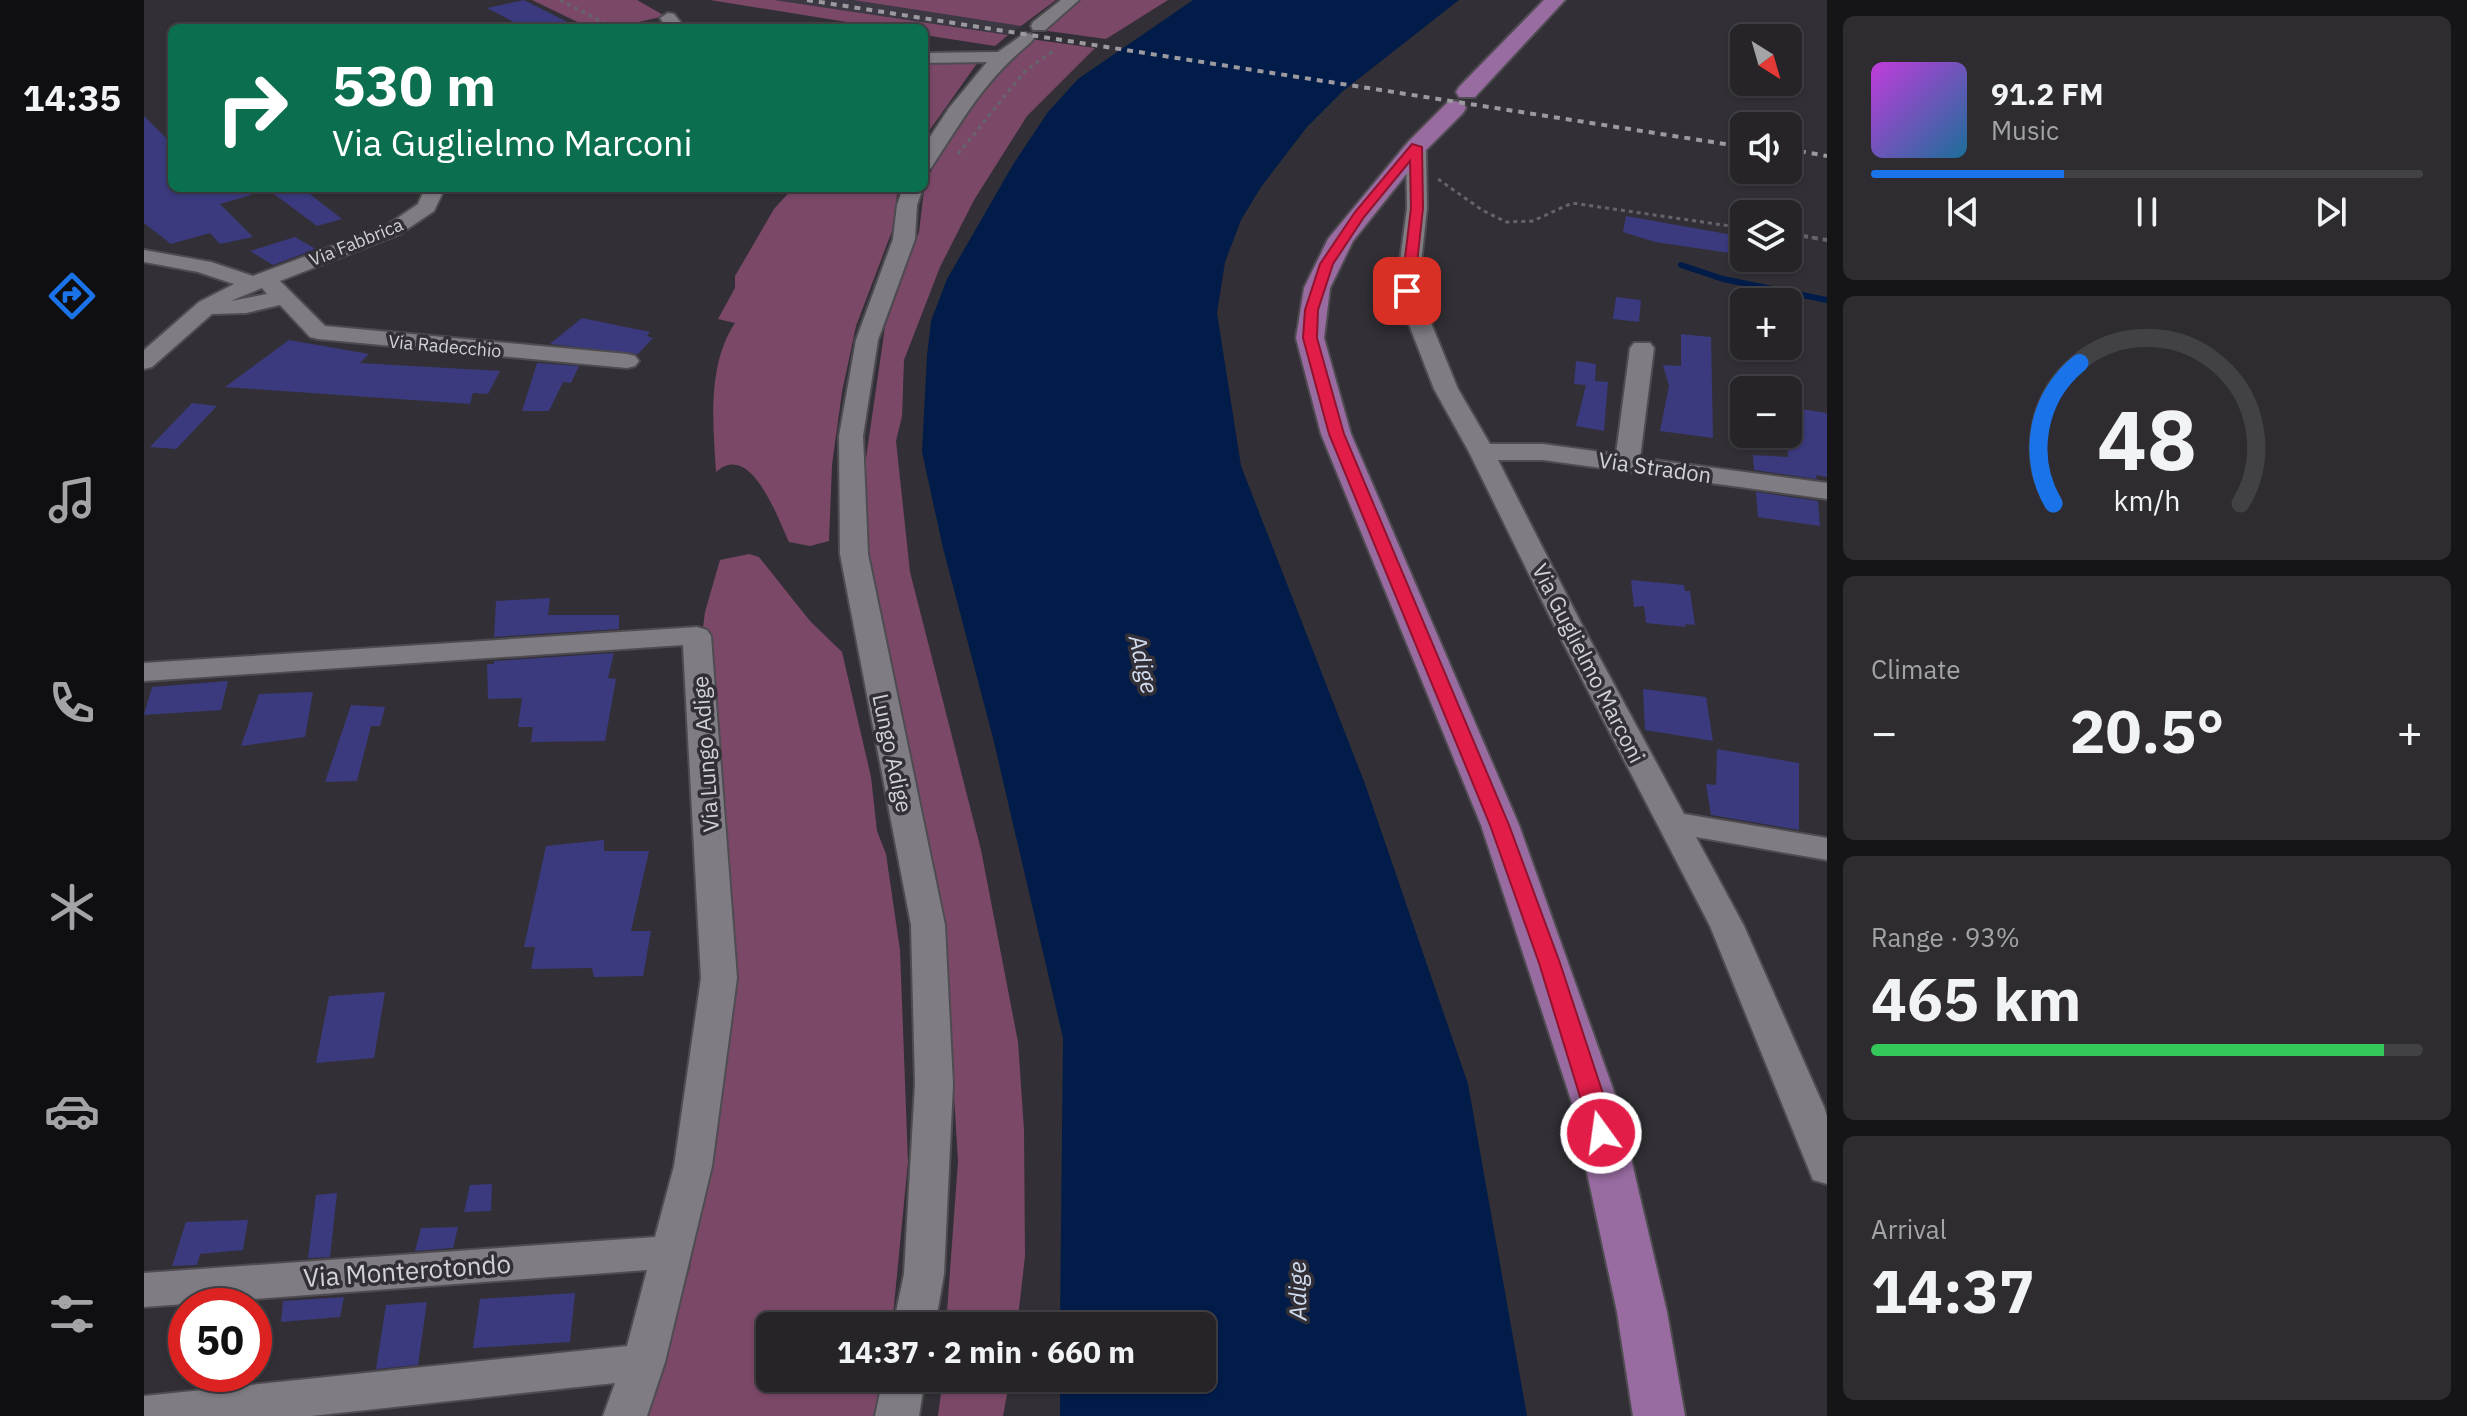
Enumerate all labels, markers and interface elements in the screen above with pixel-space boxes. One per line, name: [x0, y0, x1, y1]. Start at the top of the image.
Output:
north arrow: [1730, 24, 1802, 96]
map controls: [1730, 24, 1802, 448]
text: 530 m: [332, 49, 496, 121]
icon: right: [200, 56, 304, 160]
text: 14:35: [23, 74, 121, 121]
text: 91.2 FM: [1991, 74, 2104, 113]
button: sound: [1730, 112, 1802, 184]
text: Music: [1991, 113, 2059, 147]
text: Via Guglielmo Marconi: [332, 119, 693, 166]
icon: previous: [1941, 190, 1985, 234]
icon: pause: [2125, 190, 2169, 234]
icon: next: [2309, 190, 2353, 234]
button: layers: [1730, 200, 1802, 272]
street label: Via Fabbrica: [306, 213, 407, 271]
pin: [1373, 257, 1441, 325]
icon: directions: [44, 268, 100, 324]
icon: arrive: [1385, 269, 1429, 313]
button: +: [1730, 288, 1802, 360]
street label: Via Radecchio: [388, 330, 502, 362]
button: −: [1730, 376, 1802, 448]
text: 48: [2097, 385, 2197, 493]
street label: Via Stradon: [1597, 445, 1713, 489]
icon: music: [44, 472, 100, 528]
text: km/h: [2113, 482, 2181, 519]
street label: Via Guglielmo Marconi: [1526, 558, 1652, 768]
water label: Adige: [1122, 631, 1166, 696]
text: Climate: [1871, 652, 1961, 686]
icon: phone: [44, 675, 100, 731]
street label: Via Lungo Adige: [685, 675, 725, 833]
street label: Lungo Adige: [866, 691, 920, 815]
text: 20.5°: [2070, 691, 2224, 770]
text: −: [1871, 703, 1897, 760]
text: +: [2397, 703, 2423, 760]
icon: climate: [44, 879, 100, 935]
text: Range · 93%: [1871, 920, 2020, 954]
text: 465 km: [1871, 959, 2081, 1038]
icon: car: [44, 1083, 100, 1139]
position arrow: [1559, 1091, 1643, 1175]
text: Arrival: [1871, 1212, 1947, 1246]
street label: Via Monterotondo: [302, 1246, 512, 1294]
text: 14:37: [1871, 1251, 2035, 1330]
water label: Adige: [1280, 1261, 1314, 1322]
icon: filters: [44, 1286, 100, 1342]
speed limit sign: 50: [168, 1288, 272, 1392]
text: 14:37 · 2 min · 660 m: [837, 1332, 1135, 1371]

